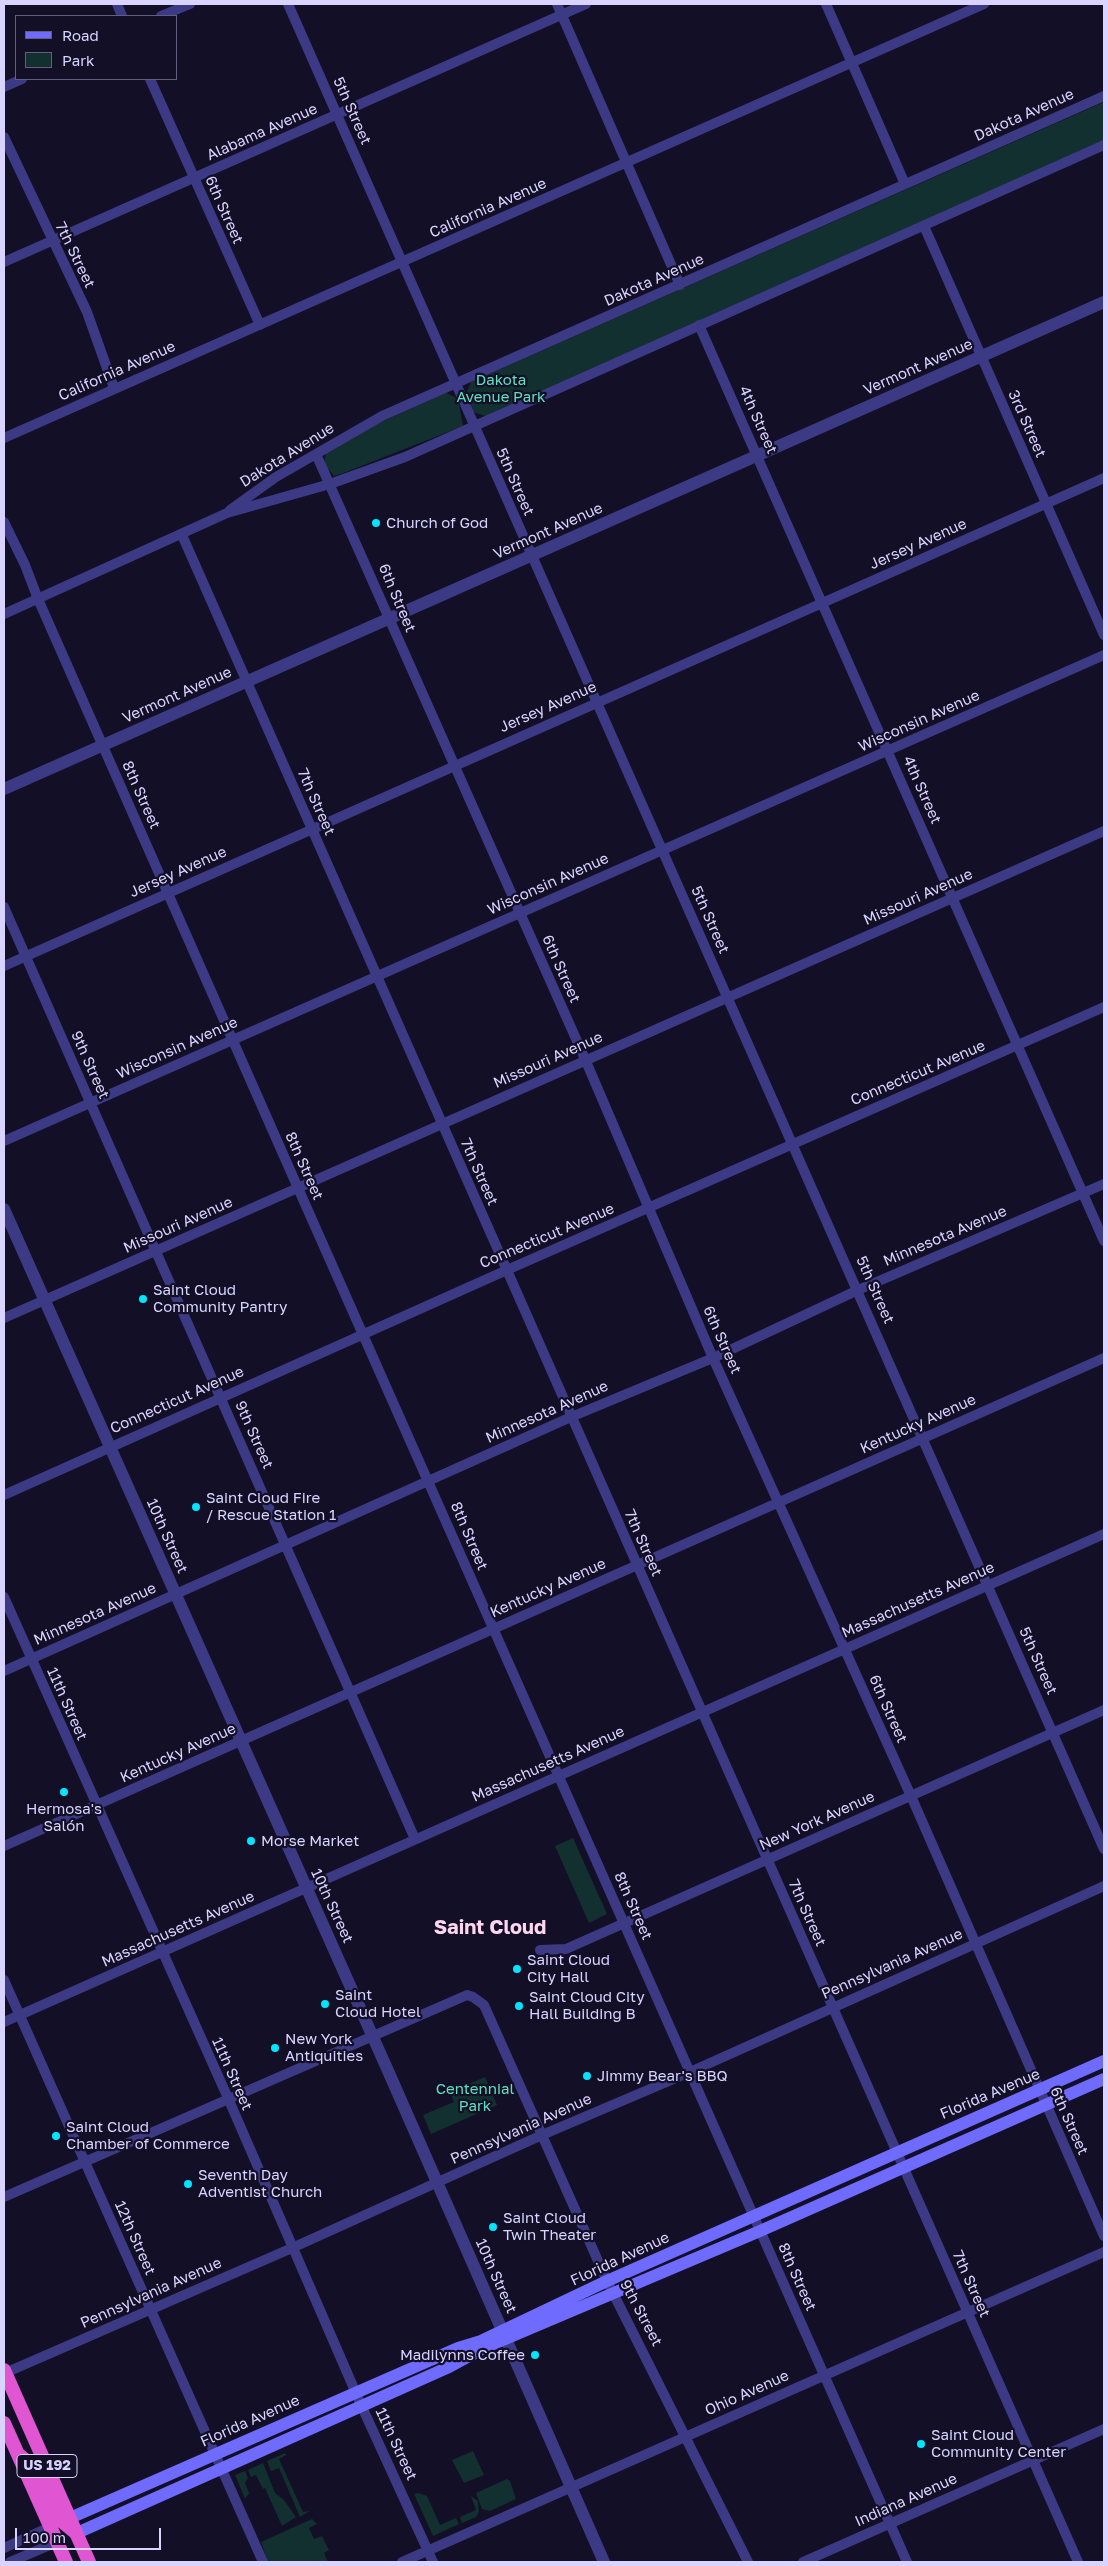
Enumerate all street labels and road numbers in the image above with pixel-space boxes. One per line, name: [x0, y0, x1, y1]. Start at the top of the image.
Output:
street label: 5th Street: [329, 74, 375, 148]
street label: Dakota Avenue: [971, 85, 1077, 145]
street label: Alabama Avenue: [204, 100, 320, 164]
street label: 6th Street: [201, 173, 247, 247]
street label: California Avenue: [427, 174, 549, 242]
street label: 7th Street: [51, 219, 99, 291]
street label: Dakota Avenue: [601, 250, 707, 310]
street label: Vermont Avenue: [861, 335, 975, 399]
street label: California Avenue: [56, 337, 178, 405]
street label: 4th Street: [735, 383, 781, 457]
street label: 3rd Street: [1004, 388, 1050, 460]
street label: Dakota Avenue: [237, 419, 337, 491]
street label: 5th Street: [492, 445, 538, 519]
street label: Vermont Avenue: [491, 499, 605, 563]
street label: Jersey Avenue: [867, 515, 969, 573]
street label: 6th Street: [375, 561, 419, 635]
street label: Vermont Avenue: [120, 663, 234, 727]
street label: Jersey Avenue: [497, 678, 599, 736]
street label: Wisconsin Avenue: [856, 686, 982, 756]
street label: 4th Street: [899, 753, 945, 827]
street label: 8th Street: [118, 758, 164, 832]
street label: 7th Street: [293, 766, 339, 838]
street label: Jersey Avenue: [127, 843, 229, 901]
street label: Wisconsin Avenue: [485, 849, 611, 919]
street label: Missouri Avenue: [861, 865, 975, 929]
street label: 5th Street: [687, 883, 733, 957]
street label: 6th Street: [538, 932, 584, 1006]
street label: Wisconsin Avenue: [114, 1013, 240, 1083]
street label: 9th Street: [67, 1028, 113, 1102]
street label: Missouri Avenue: [491, 1028, 605, 1092]
street label: Connecticut Avenue: [848, 1036, 988, 1110]
street label: 8th Street: [281, 1129, 327, 1203]
street label: 7th Street: [456, 1136, 502, 1208]
street label: Missouri Avenue: [121, 1193, 235, 1257]
street label: Connecticut Avenue: [477, 1199, 617, 1273]
street label: Minnesota Avenue: [881, 1202, 1009, 1270]
street label: 5th Street: [852, 1253, 898, 1327]
street label: 6th Street: [699, 1303, 745, 1377]
street label: Connecticut Avenue: [107, 1362, 247, 1438]
street label: Minnesota Avenue: [483, 1377, 611, 1447]
street label: Kentucky Avenue: [857, 1390, 979, 1458]
street label: 9th Street: [231, 1398, 277, 1472]
street label: 10th Street: [143, 1496, 191, 1576]
street label: 8th Street: [447, 1499, 491, 1573]
street label: 7th Street: [620, 1507, 666, 1579]
street label: Kentucky Avenue: [487, 1554, 609, 1622]
street label: Massachusetts Avenue: [839, 1558, 997, 1642]
street label: Minnesota Avenue: [31, 1579, 159, 1649]
street label: 5th Street: [1015, 1624, 1061, 1698]
street label: 11th Street: [43, 1665, 91, 1743]
street label: 6th Street: [865, 1672, 911, 1746]
street label: Kentucky Avenue: [117, 1719, 239, 1787]
street label: Massachusetts Avenue: [469, 1722, 627, 1806]
street label: New York Avenue: [757, 1788, 877, 1854]
street label: 10th Street: [307, 1866, 357, 1946]
street label: 8th Street: [610, 1869, 656, 1943]
street label: 7th Street: [784, 1877, 830, 1949]
street label: Massachusetts Avenue: [99, 1887, 257, 1971]
street label: Pennsylvania Avenue: [819, 1925, 965, 2003]
street label: 11th Street: [208, 2035, 256, 2113]
street label: Florida Avenue: [937, 2065, 1043, 2123]
street label: 6th Street: [1046, 2084, 1092, 2158]
street label: Pennsylvania Avenue: [448, 2090, 594, 2168]
street label: 12th Street: [111, 2198, 159, 2278]
street label: Florida Avenue: [568, 2228, 672, 2290]
street label: 10th Street: [472, 2236, 520, 2316]
street label: 8th Street: [774, 2240, 820, 2314]
street label: 7th Street: [948, 2248, 994, 2320]
street label: Pennsylvania Avenue: [78, 2254, 224, 2332]
street label: 9th Street: [616, 2277, 666, 2349]
street label: Ohio Avenue: [702, 2366, 792, 2420]
street label: Florida Avenue: [198, 2391, 302, 2451]
street label: 11th Street: [371, 2405, 421, 2483]
road number: US 192: [17, 2454, 77, 2478]
street label: Indiana Avenue: [852, 2469, 960, 2531]

